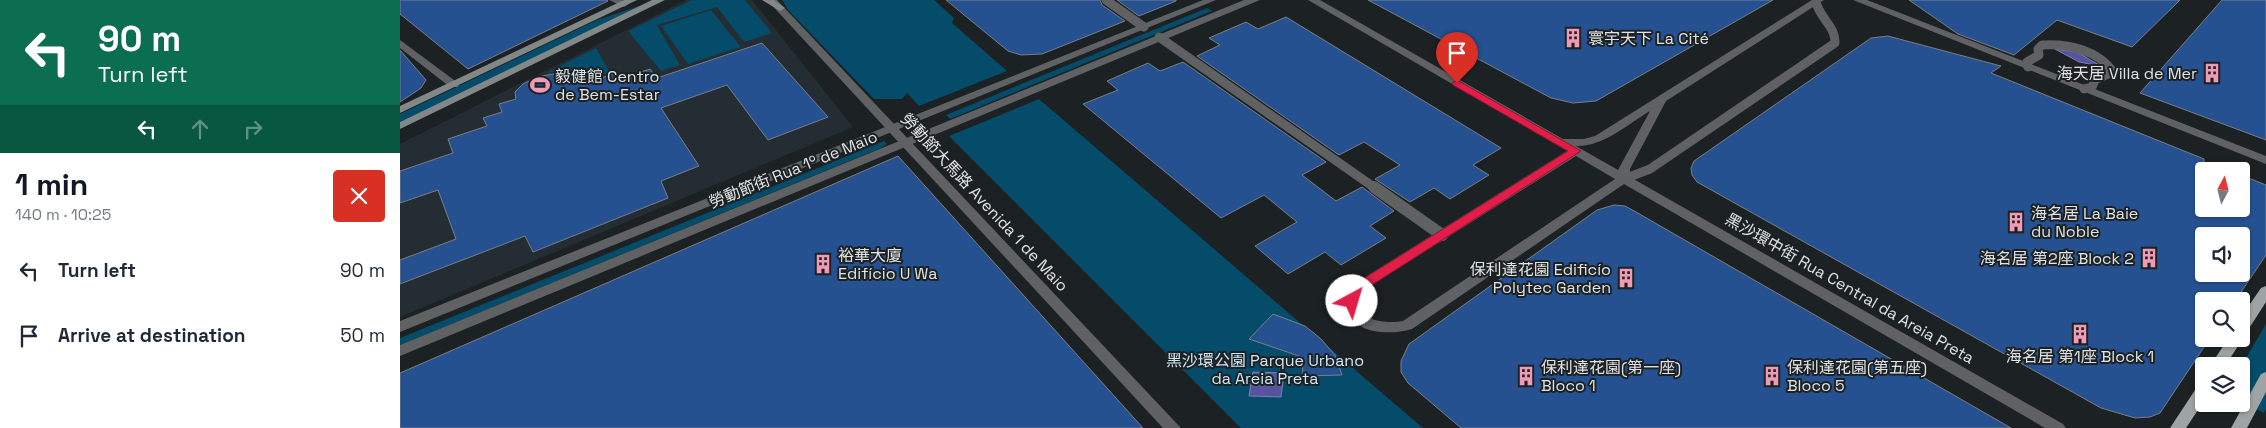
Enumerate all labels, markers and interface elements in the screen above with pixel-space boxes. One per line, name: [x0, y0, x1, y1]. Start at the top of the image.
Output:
text: 90 m: [98, 17, 181, 61]
icon: left: [15, 20, 80, 85]
building icon: 寰宇天下 La Cité: [1562, 27, 1584, 49]
place label: 寰宇天下 La Cité: [1588, 28, 1709, 49]
pin: [1436, 32, 1478, 83]
icon: arrive: [1443, 39, 1471, 67]
text: Turn left: [98, 60, 188, 88]
building icon: 海天居 Villa de Mer: [2201, 62, 2223, 84]
place label: 海天居 Villa de Mer: [2057, 63, 2197, 84]
place label: 毅健館 Centro de Bem-Estar: [555, 66, 660, 105]
sports icon: 毅健館 Centro de Bem-Estar: [529, 74, 551, 96]
street label: 勞動節大馬路 Avenida 1 de Maio: [896, 109, 1073, 296]
icon: left: [133, 115, 161, 143]
icon: ahead: [186, 115, 214, 143]
icon: right: [239, 115, 267, 143]
street label: 勞動節街 Rua 1º de Maio: [706, 126, 880, 213]
north arrow: [2195, 162, 2250, 218]
map controls: [2195, 162, 2250, 412]
text: 1 min: [15, 165, 88, 204]
button: close: [333, 170, 385, 222]
place label: 海名居 La Baie du Noble: [2031, 203, 2138, 242]
text: 140 m · 10:25: [15, 204, 111, 225]
street label: 黑沙環中街 Rua Central da Areia Preta: [1722, 208, 1978, 369]
building icon: 海名居 La Baie du Noble: [2005, 211, 2027, 233]
button: sound: [2195, 227, 2250, 282]
place label: 裕華大廈 Edifício U Wa: [838, 245, 937, 284]
building icon: 海名居 第2座 Block 2: [2138, 247, 2160, 269]
place label: 海名居 第2座 Block 2: [1980, 248, 2134, 269]
building icon: 裕華大廈 Edifício U Wa: [812, 253, 834, 275]
icon: left: [15, 257, 43, 285]
text: Turn left: [58, 258, 136, 283]
text: 90 m: [340, 258, 385, 283]
place label: 保利達花園 Edificío Polytec Garden: [1470, 259, 1611, 298]
building icon: 保利達花園 Edificío Polytec Garden: [1615, 267, 1637, 289]
position arrow: [1325, 274, 1377, 326]
button: search: [2195, 292, 2250, 347]
icon: arrive: [15, 322, 43, 350]
text: Arrive at destination: [58, 323, 246, 348]
text: 50 m: [340, 323, 385, 348]
building icon: 海名居 第1座 Block 1: [2069, 323, 2091, 345]
place label: 海名居 第1座 Block 1: [2006, 346, 2154, 367]
park label: 黑沙環公園 Parque Urbano da Areia Preta: [1166, 350, 1364, 389]
place label: 保利達花園(第一座) Bloco 1: [1541, 357, 1681, 396]
place label: 保利達花園(第五座) Bloco 5: [1787, 357, 1927, 396]
button: layers: [2195, 357, 2250, 412]
building icon: 保利達花園(第一座) Bloco 1: [1515, 365, 1537, 387]
building icon: 保利達花園(第五座) Bloco 5: [1761, 365, 1783, 387]

